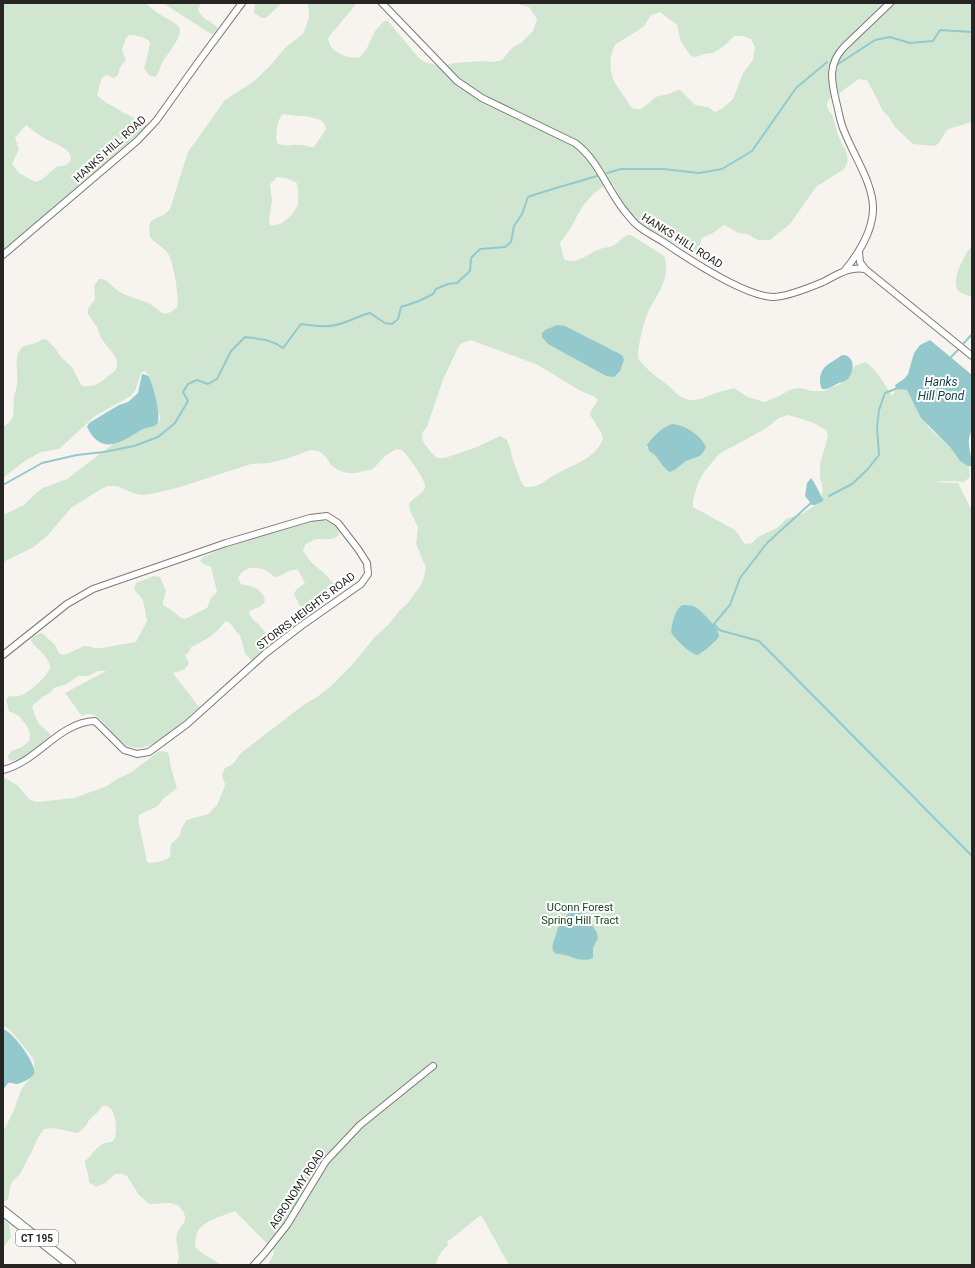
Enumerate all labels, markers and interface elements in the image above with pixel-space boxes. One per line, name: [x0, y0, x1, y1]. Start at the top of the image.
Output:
street label: HANKS HILL ROAD: [71, 113, 149, 185]
street label: HANKS HILL ROAD: [639, 211, 725, 271]
water label: Hanks Hill Pond: [918, 375, 965, 403]
street label: STORRS HEIGHTS ROAD: [254, 570, 358, 652]
park label: UConn Forest Spring Hill Tract: [541, 901, 619, 927]
street label: AGRONOMY ROAD: [267, 1147, 327, 1231]
road number: CT 195: [16, 1230, 58, 1246]

